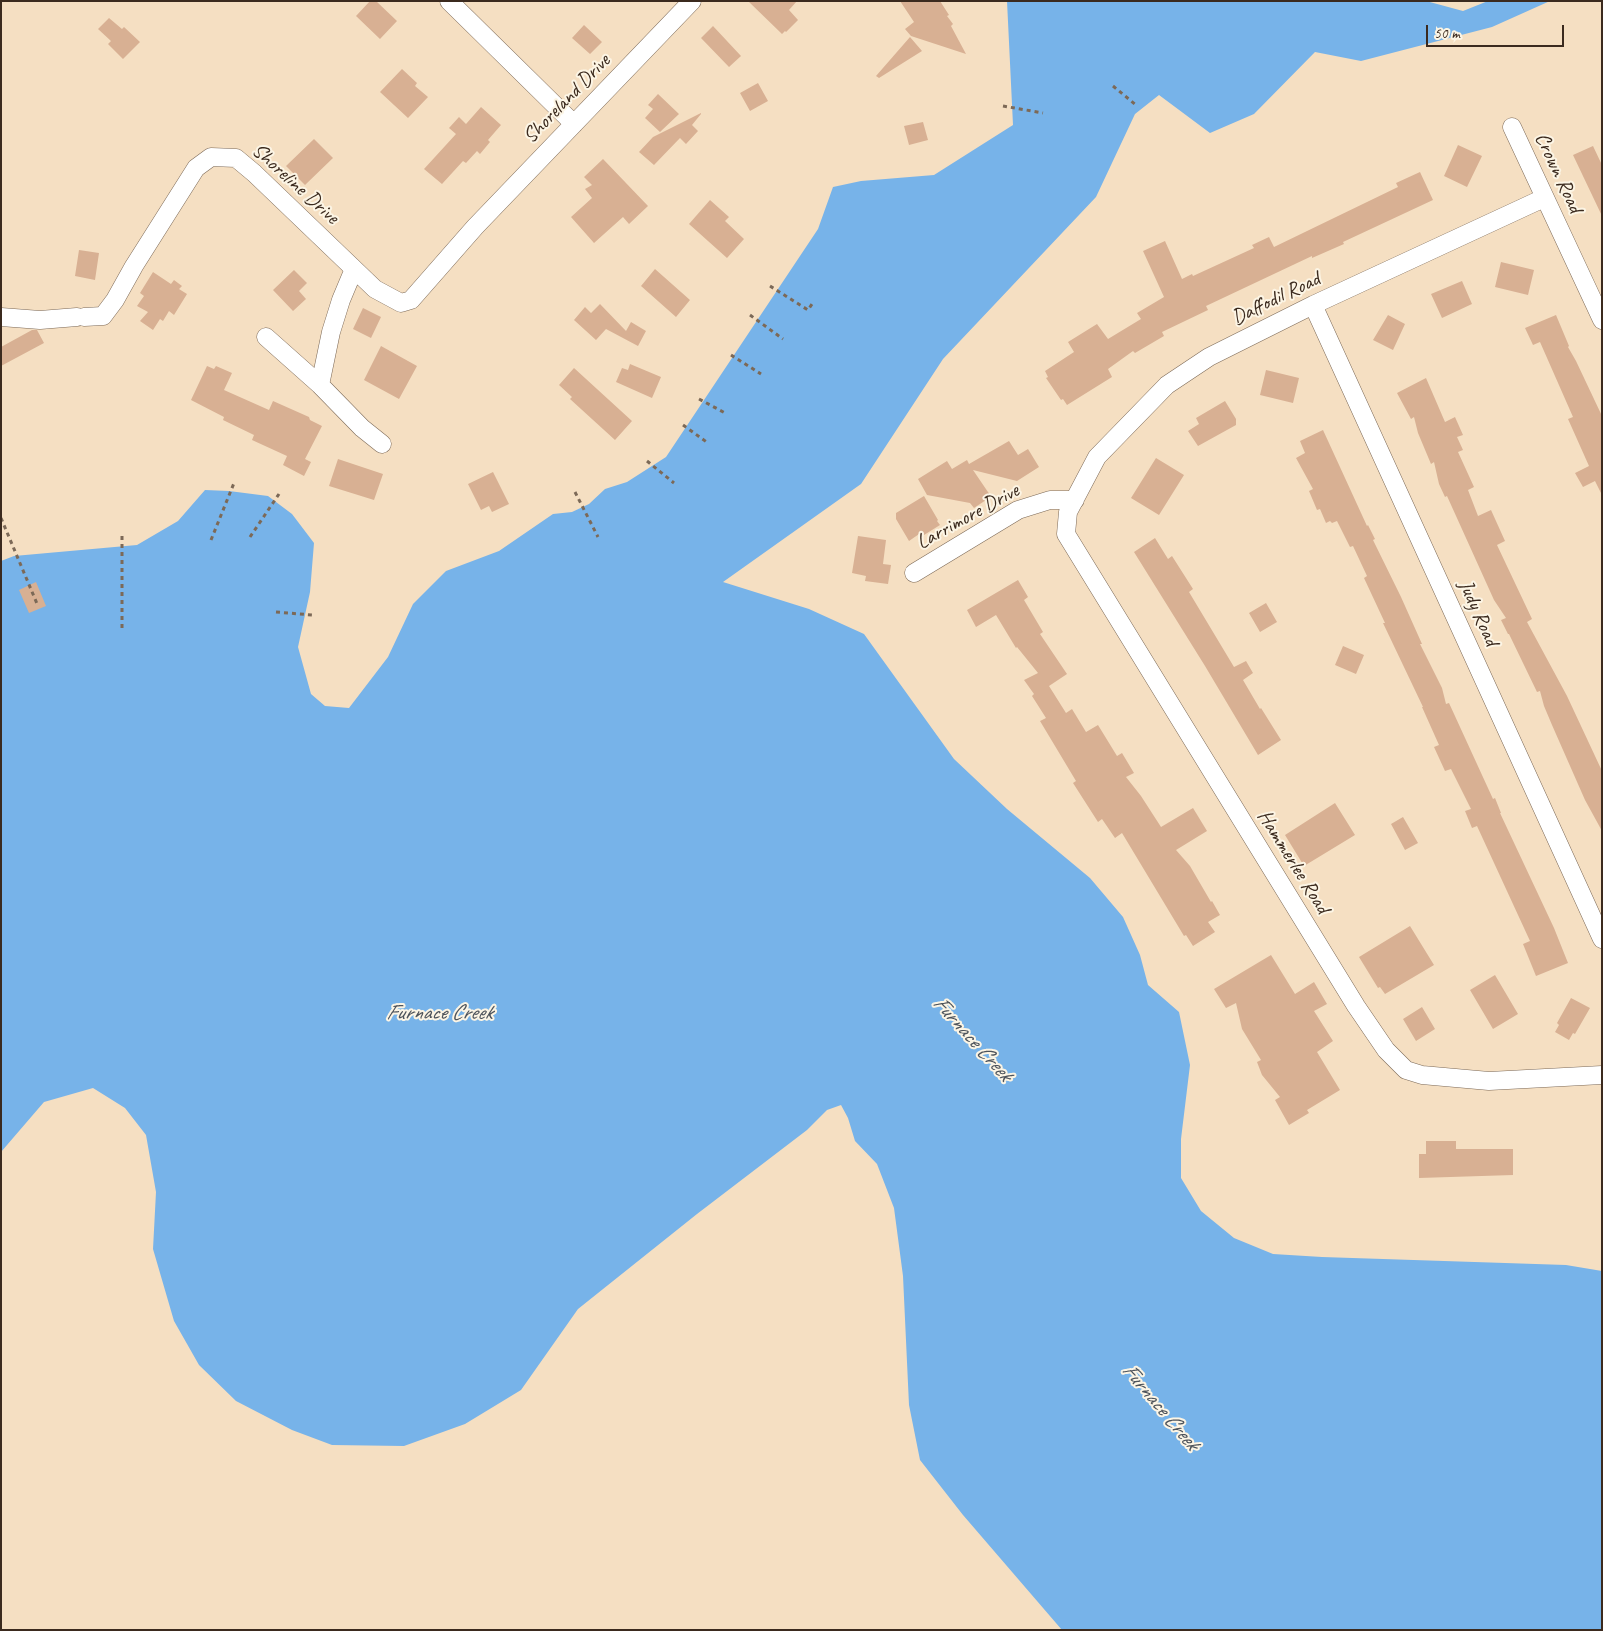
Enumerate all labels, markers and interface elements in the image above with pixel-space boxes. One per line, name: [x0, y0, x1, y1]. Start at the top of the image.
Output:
scale bar: [1428, 15, 1566, 47]
text: 50 m: [1434, 24, 1460, 43]
street label: Shoreland Drive: [518, 49, 616, 149]
street label: Crown Road: [1529, 129, 1587, 217]
street label: Shoreline Drive: [246, 138, 344, 230]
street label: Daffodil Road: [1228, 267, 1324, 331]
street label: Larrimore Drive: [912, 478, 1024, 556]
street label: Judy Road: [1452, 576, 1504, 650]
street label: Hammerlee Road: [1251, 806, 1335, 918]
water label: Furnace Creek: [927, 991, 1017, 1087]
water label: Furnace Creek: [386, 1000, 492, 1026]
water label: Furnace Creek: [1116, 1358, 1204, 1456]

